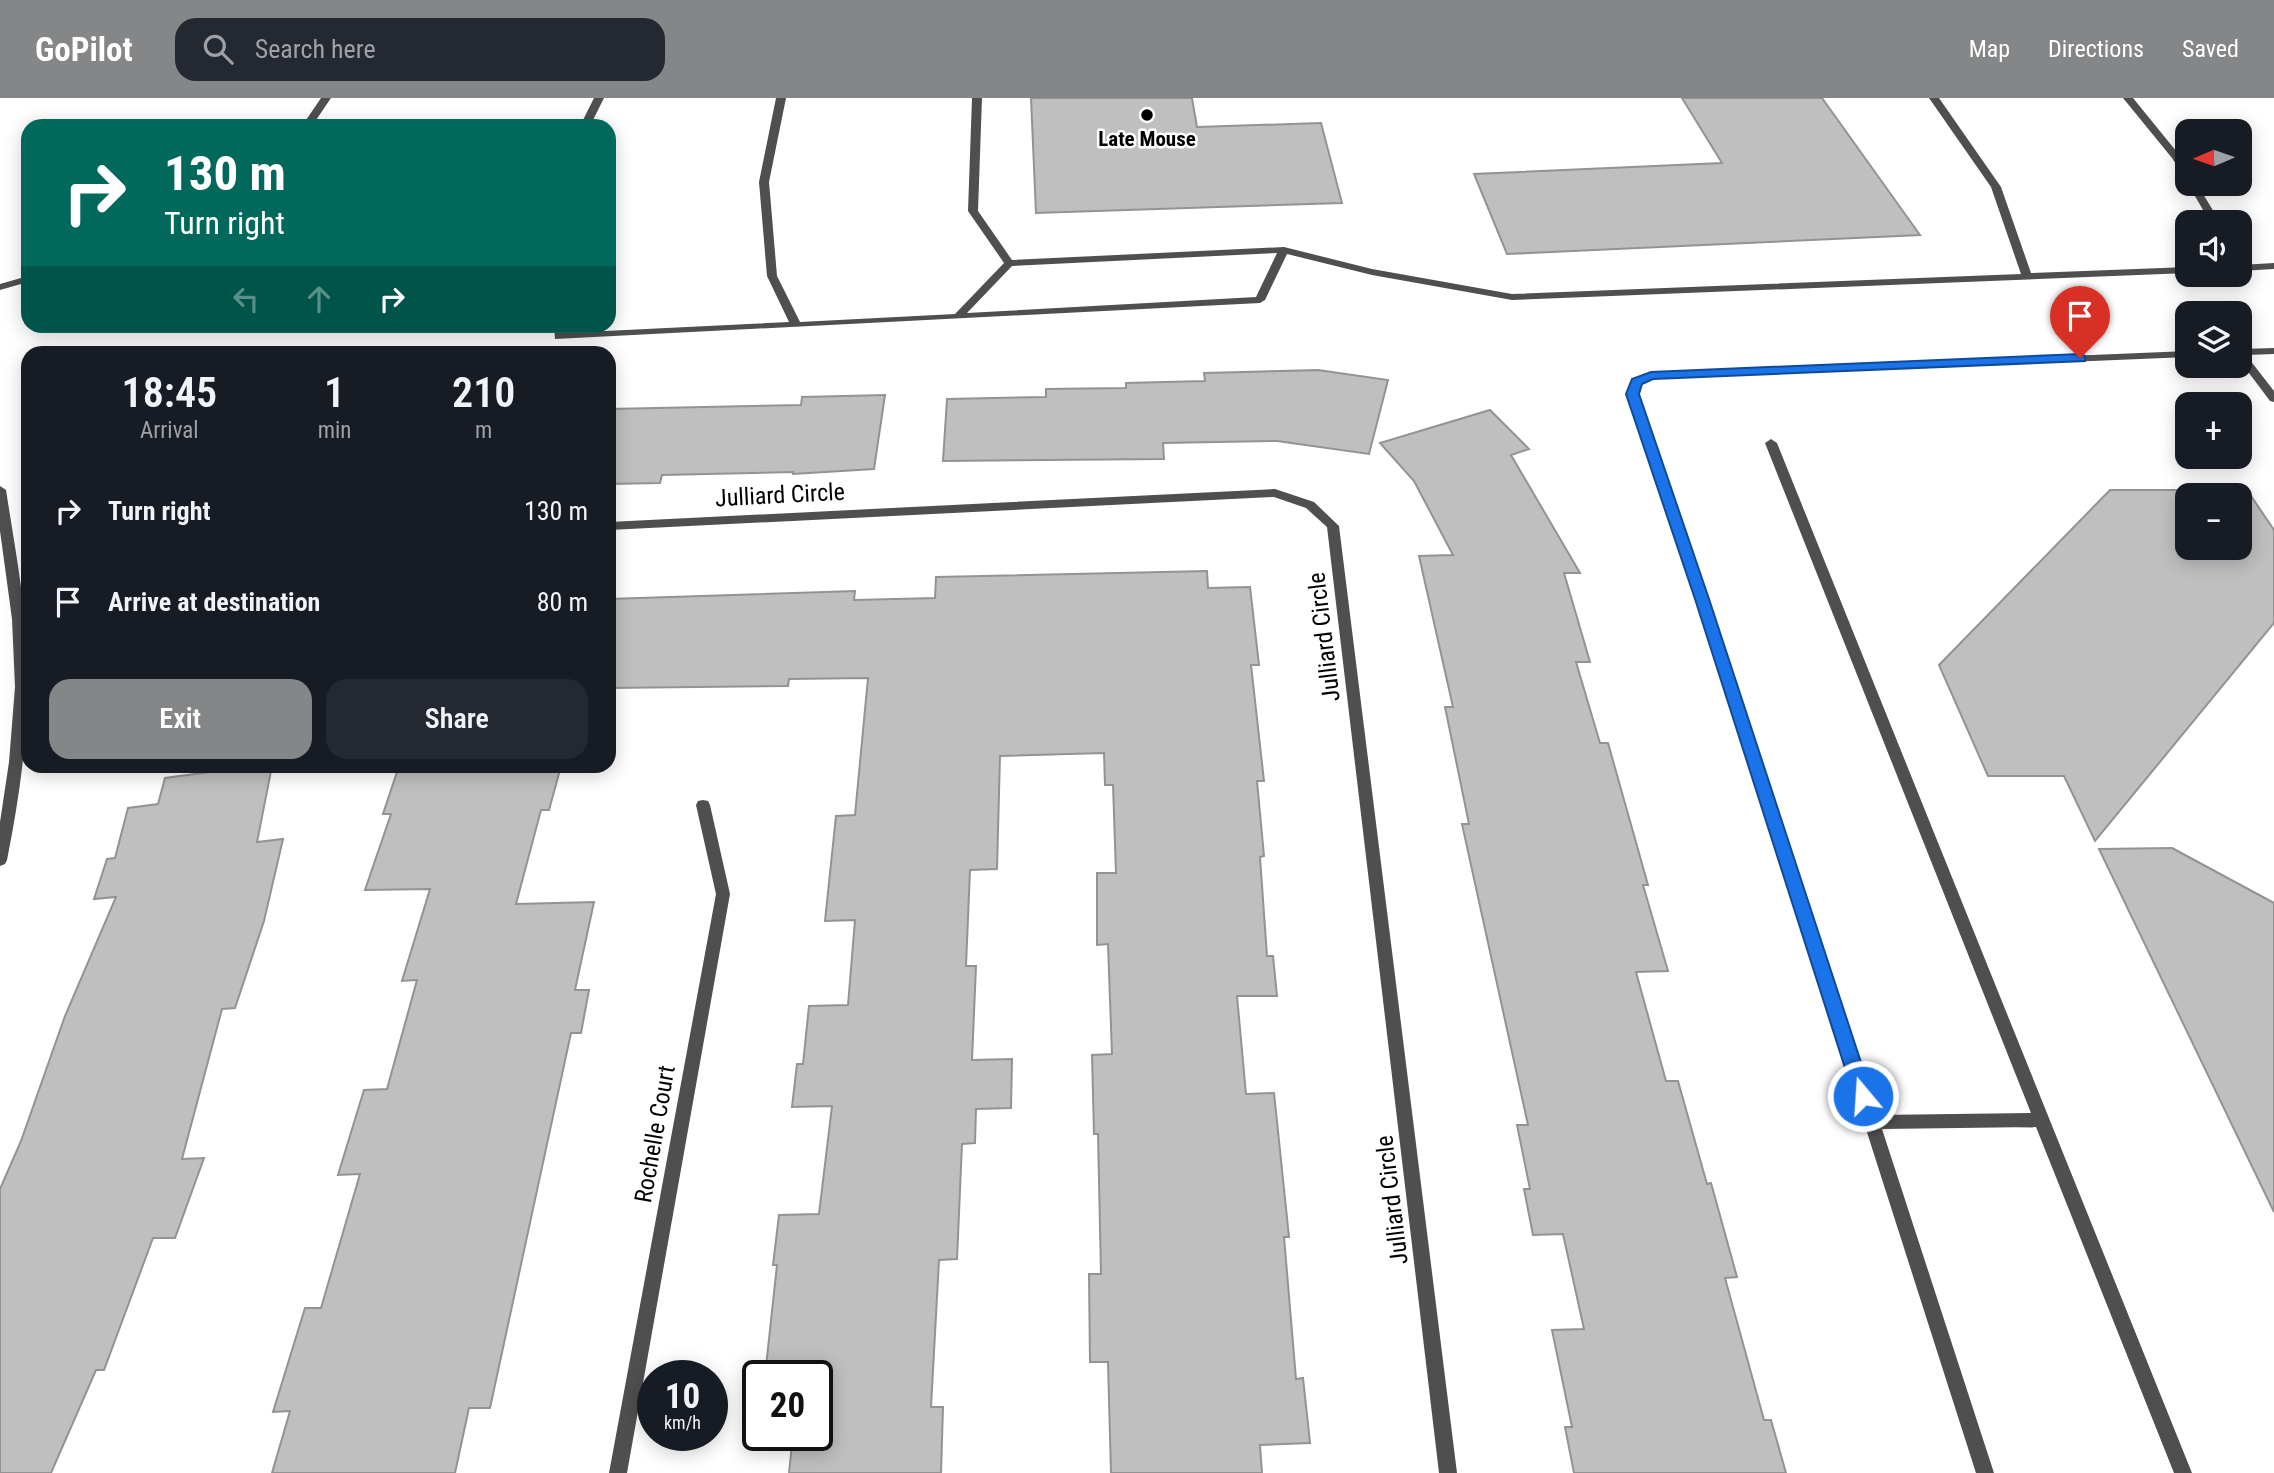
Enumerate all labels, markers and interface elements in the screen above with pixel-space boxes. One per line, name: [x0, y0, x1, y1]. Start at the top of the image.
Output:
search box: [175, 18, 665, 81]
text: GoPilot: [35, 30, 133, 69]
icon: search: [199, 30, 237, 68]
text: Search here: [255, 34, 376, 64]
text: Map: [1969, 35, 2010, 63]
text: Directions: [2048, 35, 2144, 63]
text: Saved: [2182, 35, 2239, 63]
marker: Late Mouse: [1139, 107, 1155, 123]
north arrow: [2175, 119, 2252, 196]
map controls: [2175, 119, 2252, 560]
place label: Late Mouse: [1098, 127, 1196, 151]
text: 130 m: [164, 145, 286, 202]
icon: right: [49, 147, 140, 238]
text: Turn right: [164, 204, 285, 242]
button: sound: [2175, 210, 2252, 287]
icon: left: [227, 280, 265, 318]
icon: ahead: [300, 280, 338, 318]
icon: right: [373, 280, 411, 318]
pin: [2050, 286, 2110, 358]
icon: arrive: [2061, 297, 2099, 335]
button: layers: [2175, 301, 2252, 378]
text: 18:45: [122, 368, 217, 417]
text: 1: [324, 368, 345, 417]
text: 210: [452, 368, 515, 417]
button: +: [2175, 392, 2252, 469]
text: Arrival: [140, 417, 199, 444]
text: min: [318, 417, 351, 444]
text: m: [475, 417, 492, 444]
street label: Julliard Circle: [714, 478, 846, 512]
button: −: [2175, 483, 2252, 560]
icon: right: [49, 492, 87, 530]
text: Turn right: [108, 496, 210, 526]
text: 130 m: [524, 496, 588, 526]
street label: Julliard Circle: [1302, 571, 1346, 703]
icon: arrive: [49, 583, 87, 621]
text: Arrive at destination: [108, 587, 320, 617]
text: 80 m: [537, 587, 588, 617]
button: Exit: [49, 679, 312, 759]
button: Share: [326, 679, 588, 759]
position arrow: [1826, 1059, 1900, 1133]
street label: Rochelle Court: [629, 1063, 681, 1205]
street label: Julliard Circle: [1370, 1134, 1414, 1266]
speed limit sign: 20: [742, 1360, 833, 1451]
text: 10: [665, 1376, 700, 1417]
text: km/h: [664, 1412, 701, 1433]

